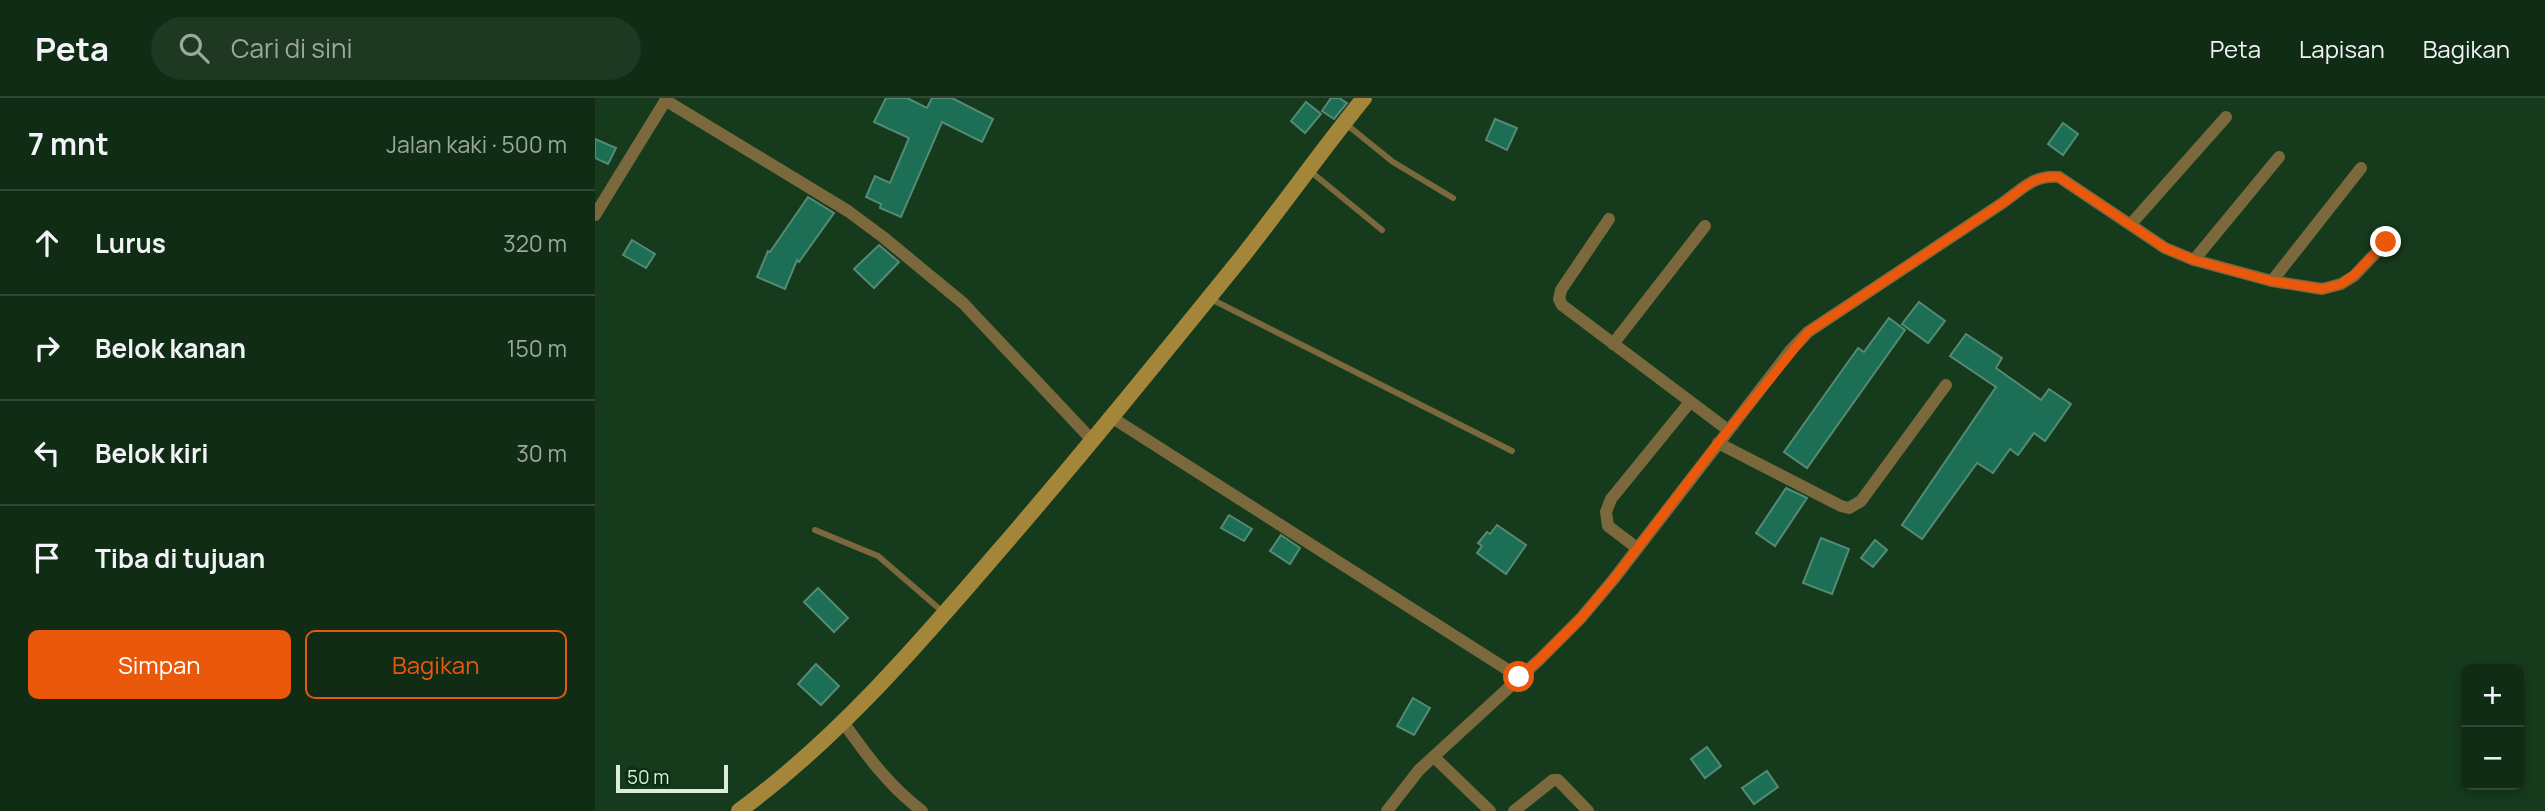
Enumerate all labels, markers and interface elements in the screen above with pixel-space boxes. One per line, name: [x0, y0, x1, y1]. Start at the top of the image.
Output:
search box: [151, 17, 641, 80]
text: Peta: [35, 26, 109, 71]
icon: search: [175, 29, 213, 67]
text: Cari di sini: [231, 30, 353, 66]
text: Peta: [2210, 32, 2261, 65]
text: Lapisan: [2299, 32, 2385, 65]
text: Bagikan: [2423, 32, 2510, 65]
text: 7 mnt: [28, 123, 109, 164]
text: Jalan kaki · 500 m: [386, 128, 567, 160]
icon: ahead: [28, 224, 66, 262]
text: Lurus: [95, 225, 166, 261]
route end: [2370, 226, 2401, 257]
text: 320 m: [503, 227, 567, 259]
icon: right: [28, 329, 66, 367]
text: Belok kanan: [95, 330, 246, 366]
text: 150 m: [507, 332, 567, 364]
icon: left: [28, 434, 66, 472]
text: Belok kiri: [95, 435, 209, 471]
text: 30 m: [516, 437, 567, 469]
icon: arrive: [28, 539, 66, 577]
text: Tiba di tujuan: [95, 540, 265, 576]
button: Simpan: [28, 630, 291, 699]
button: Bagikan: [305, 630, 567, 699]
route start: [1503, 661, 1534, 692]
map controls: [2461, 664, 2524, 790]
button: +: [2461, 664, 2524, 727]
button: −: [2461, 727, 2524, 790]
scale bar: [616, 762, 728, 794]
text: 50 m: [627, 764, 669, 790]

